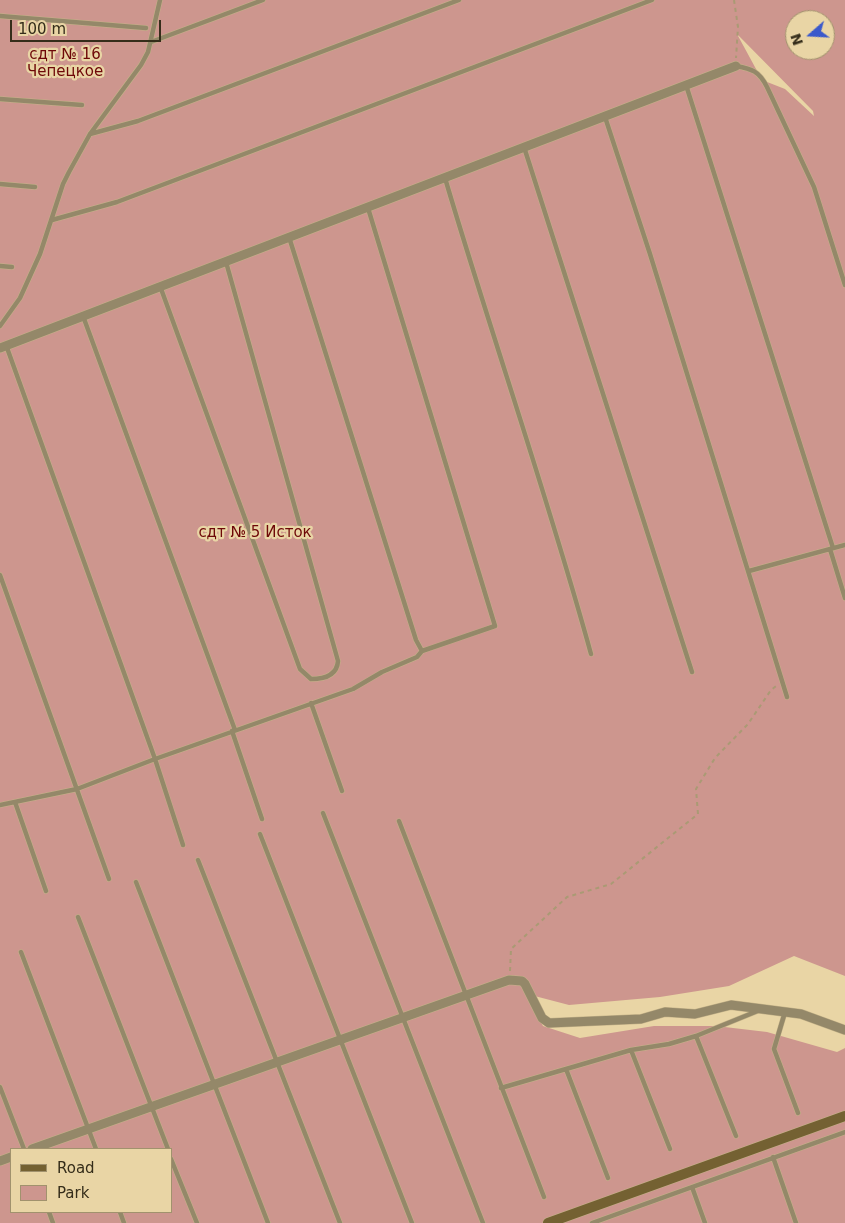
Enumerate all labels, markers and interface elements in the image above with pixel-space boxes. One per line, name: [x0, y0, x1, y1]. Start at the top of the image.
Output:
scale bar: [12, 10, 164, 42]
north arrow: [785, 10, 835, 60]
text: 100 m: [18, 20, 66, 38]
text: N: [787, 31, 806, 48]
park label: сдт № 16 Чепецкое: [27, 46, 103, 81]
park label: сдт № 5 Исток: [198, 524, 312, 542]
legend: [10, 1148, 172, 1213]
text: Road: [57, 1159, 95, 1177]
text: Park: [57, 1184, 89, 1202]

